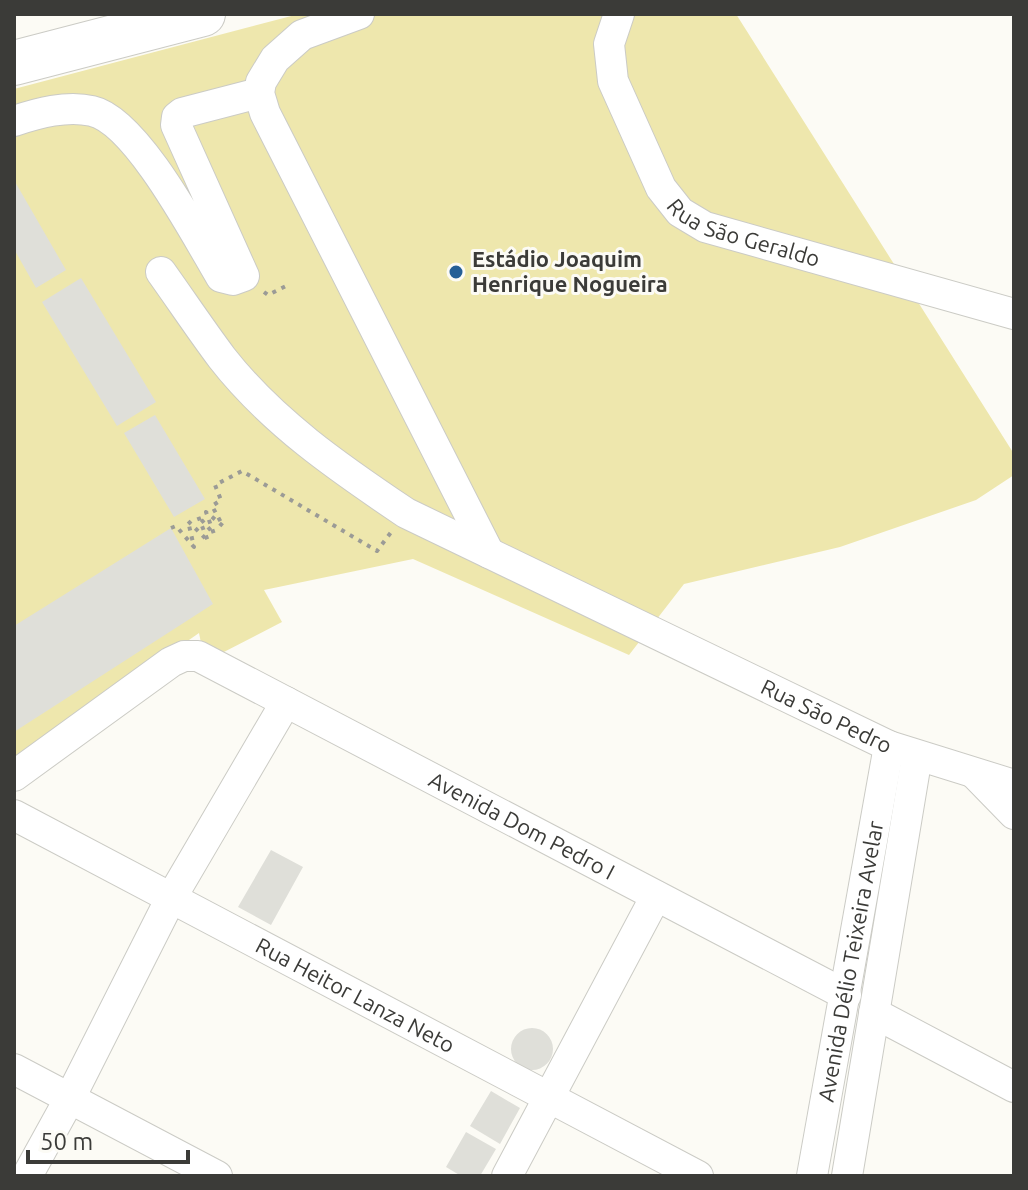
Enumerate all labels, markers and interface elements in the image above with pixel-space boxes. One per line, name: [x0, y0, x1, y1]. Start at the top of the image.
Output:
street label: Rua São Geraldo: [662, 193, 823, 271]
place label: Estádio Joaquim Henrique Nogueira: [472, 246, 668, 296]
marker: Estádio Joaquim Henrique Nogueira: [447, 263, 465, 281]
street label: Rua São Pedro: [757, 673, 896, 758]
street label: Avenida Dom Pedro I: [425, 766, 619, 884]
street label: Avenida Délio Teixeira Avelar: [813, 818, 887, 1104]
street label: Rua Heitor Lanza Neto: [252, 932, 459, 1057]
scale bar: [28, 1114, 188, 1164]
text: 50 m: [40, 1128, 93, 1155]

